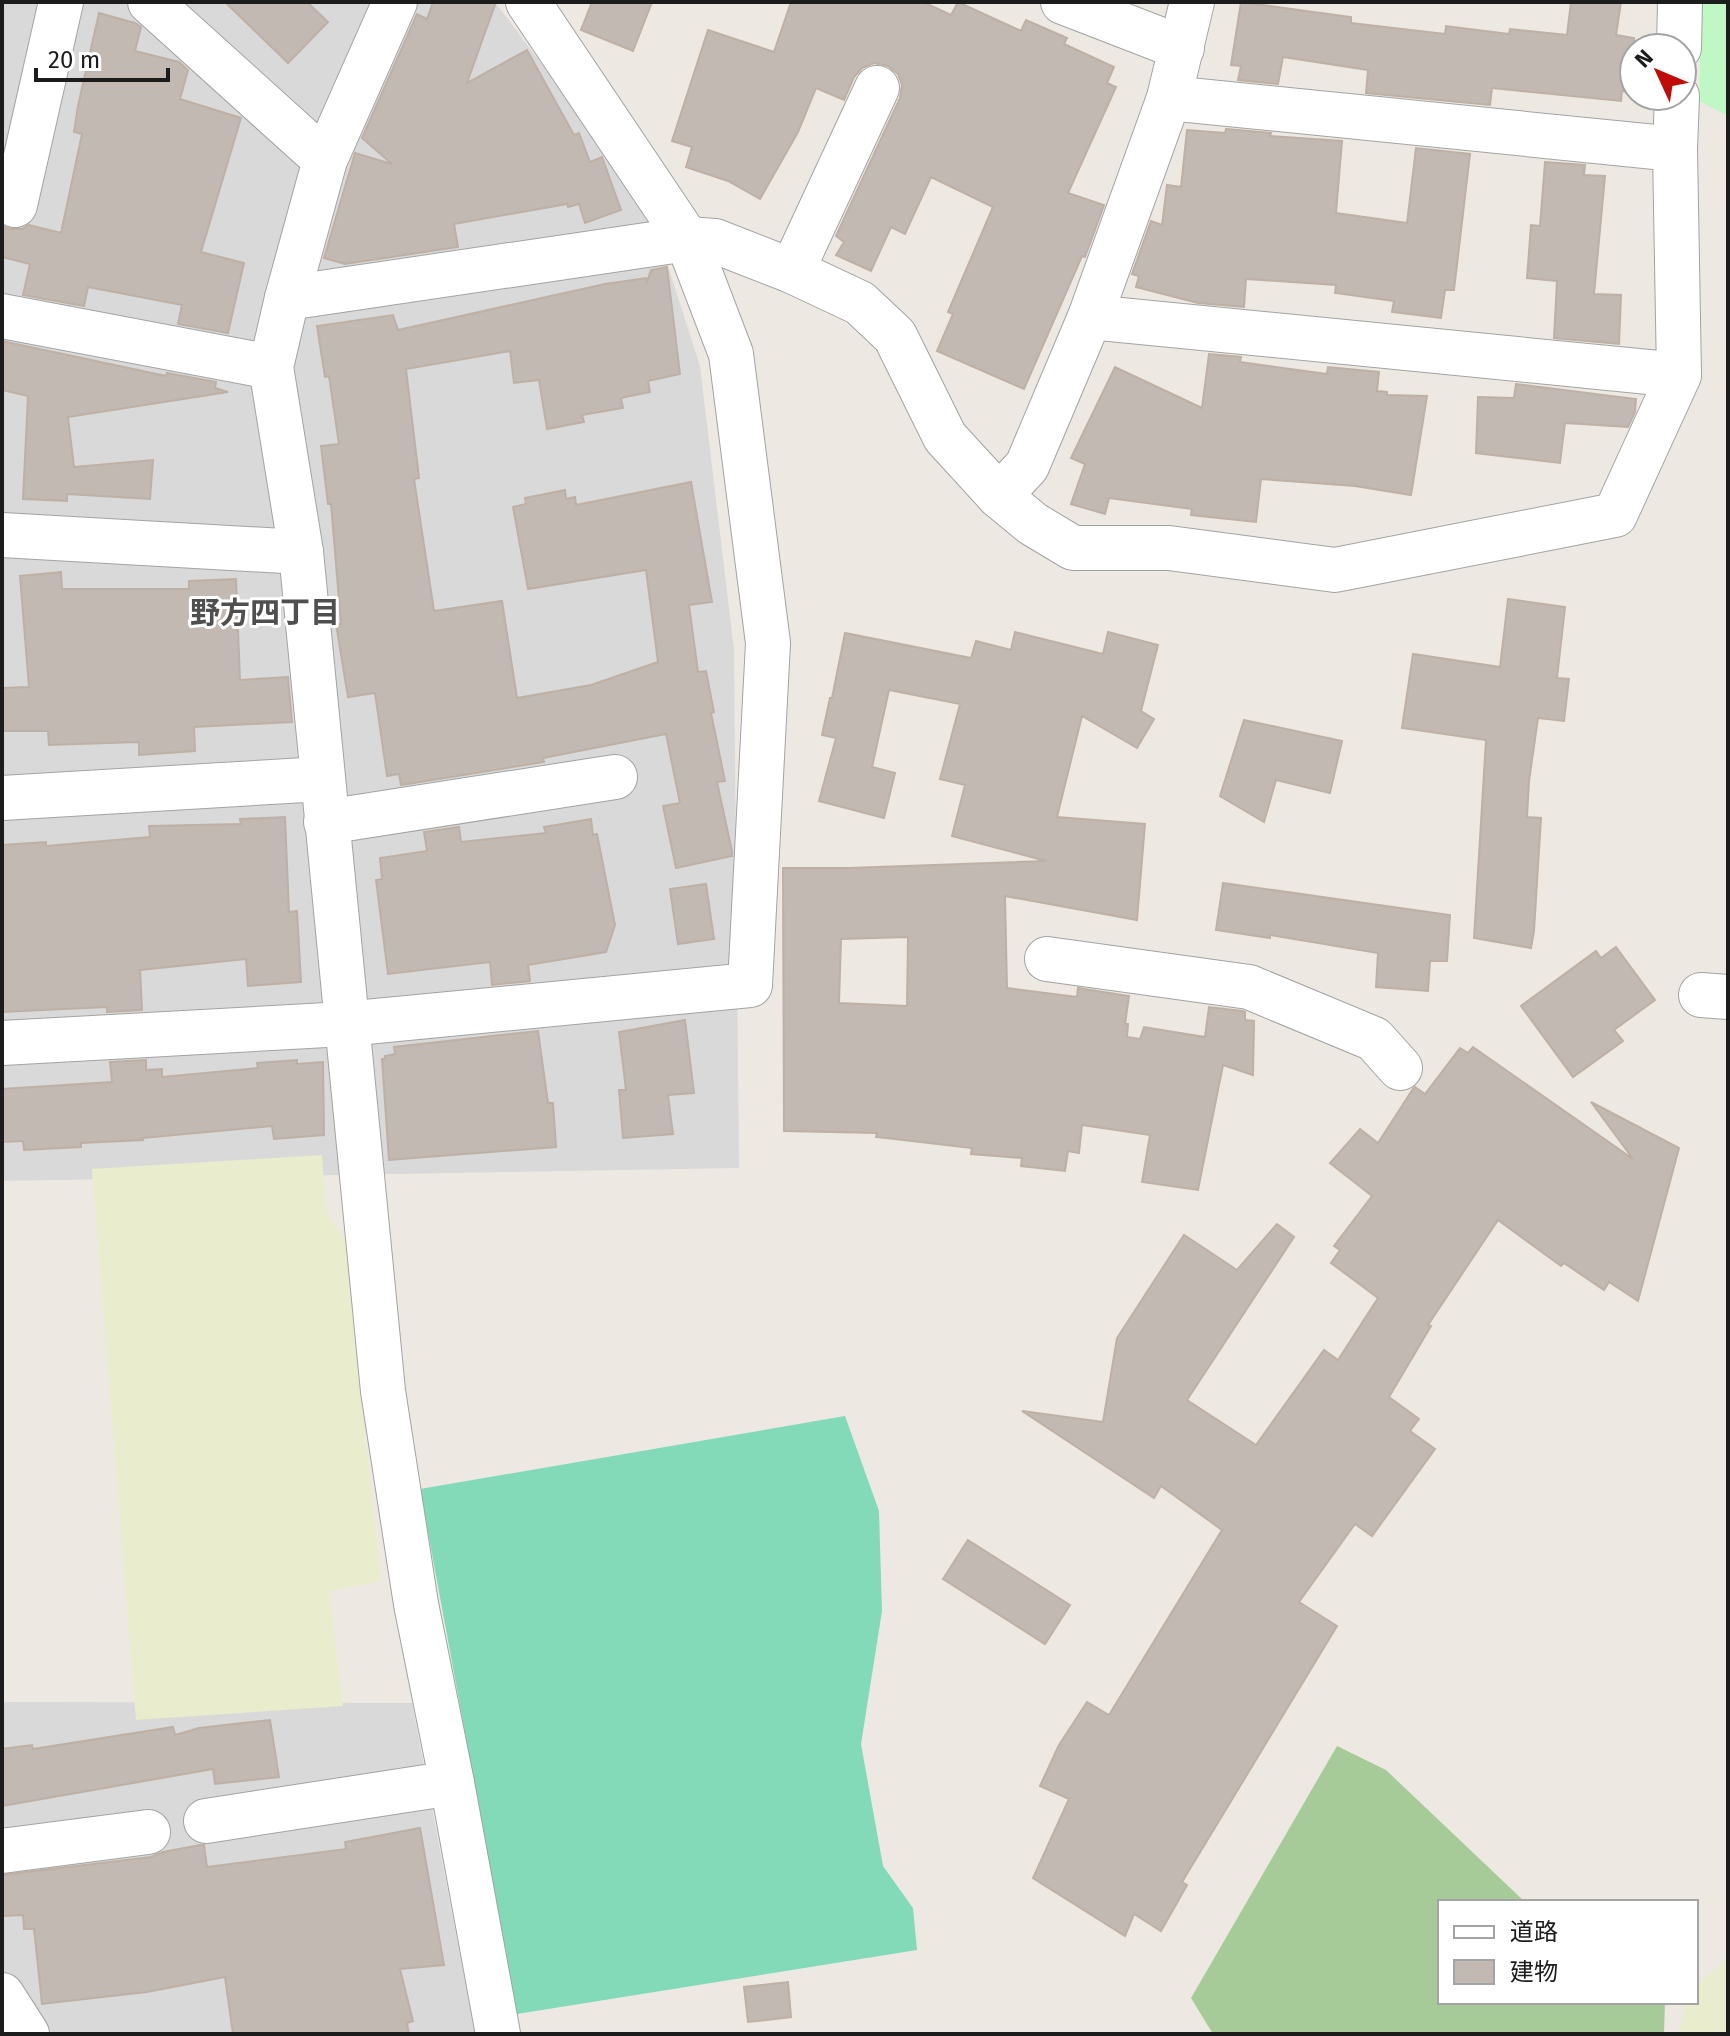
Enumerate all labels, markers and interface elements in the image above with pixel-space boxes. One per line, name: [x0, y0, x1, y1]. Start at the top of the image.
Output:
scale bar: [36, 32, 168, 82]
north arrow: [1618, 32, 1698, 112]
text: N: [1629, 44, 1659, 73]
text: 20 m: [48, 46, 100, 74]
district label: 野方四丁目: [190, 595, 340, 631]
legend: [1438, 1900, 1698, 2004]
text: 道路: [1510, 1918, 1558, 1946]
text: 建物: [1510, 1958, 1558, 1986]

